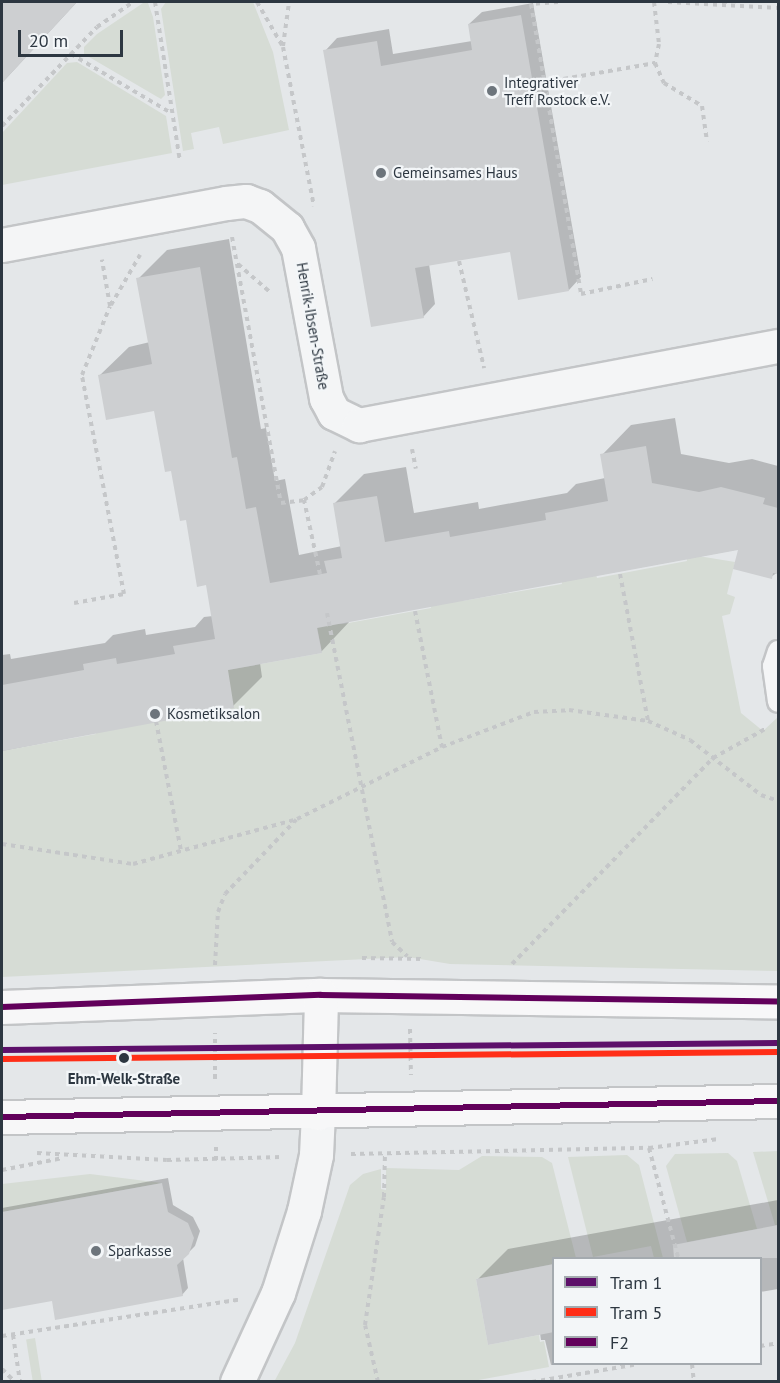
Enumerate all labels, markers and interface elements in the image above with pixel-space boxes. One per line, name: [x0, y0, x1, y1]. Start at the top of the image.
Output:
scale bar: [21, 18, 126, 56]
text: 20 m: [29, 29, 68, 52]
place label: Integrativer Treff Rostock e.V.: [504, 73, 611, 108]
marker: Integrativer Treff Rostock e.V.: [485, 84, 499, 98]
place label: Gemeinsames Haus: [393, 164, 518, 182]
marker: Gemeinsames Haus: [374, 166, 388, 180]
street label: Henrik-Ibsen-Straße: [293, 261, 333, 391]
place label: Kosmetiksalon: [167, 705, 260, 723]
marker: Kosmetiksalon: [148, 707, 162, 721]
marker: Ehm-Welk-Straße: [115, 1049, 133, 1067]
place label: Ehm-Welk-Straße: [68, 1070, 180, 1088]
place label: Sparkasse: [108, 1242, 171, 1260]
marker: Sparkasse: [89, 1244, 103, 1258]
legend: [552, 1257, 762, 1365]
text: Tram 1: [610, 1271, 662, 1294]
text: Tram 5: [610, 1301, 662, 1324]
text: F2: [610, 1331, 629, 1354]

